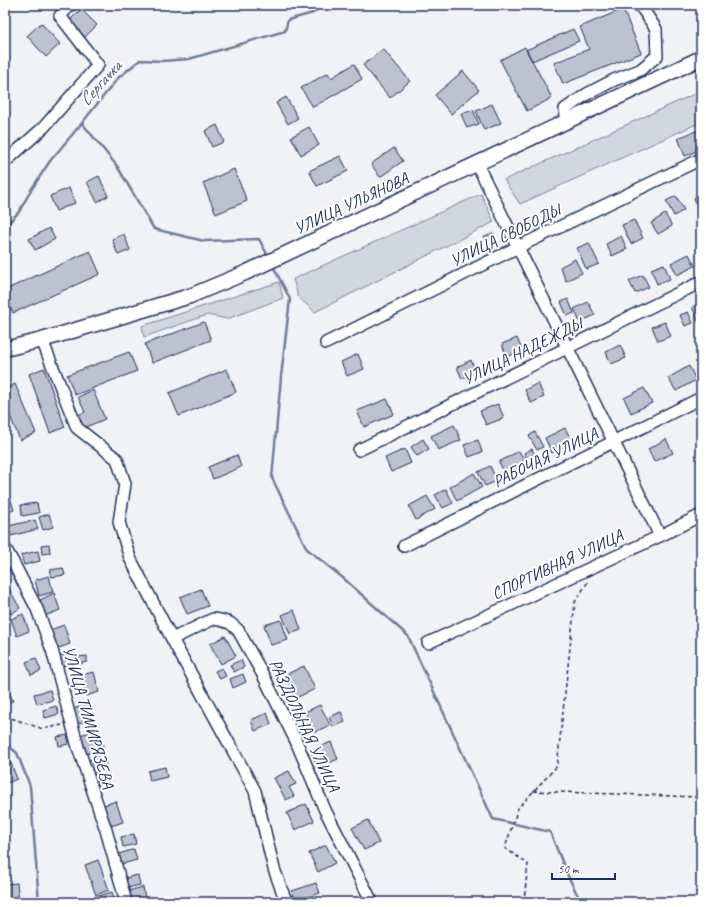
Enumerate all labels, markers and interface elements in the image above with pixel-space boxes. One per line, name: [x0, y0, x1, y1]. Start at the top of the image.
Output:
water label: Сергачка: [74, 54, 128, 110]
street label: УЛИЦА УЛЬЯНОВА: [291, 167, 413, 239]
street label: УЛИЦА СВОБОДЫ: [447, 199, 566, 271]
street label: УЛИЦА НАДЕЖДЫ: [459, 312, 588, 390]
street label: РАБОЧАЯ УЛИЦА: [489, 422, 602, 492]
street label: СПОРТИВНАЯ УЛИЦА: [488, 524, 627, 604]
street label: УЛИЦА ТИМИРЯЗЕВА: [58, 644, 119, 791]
street label: РАЗДОЛЬНАЯ УЛИЦА: [265, 656, 345, 796]
scale bar: [552, 855, 615, 881]
text: 50 m: [558, 861, 580, 877]

